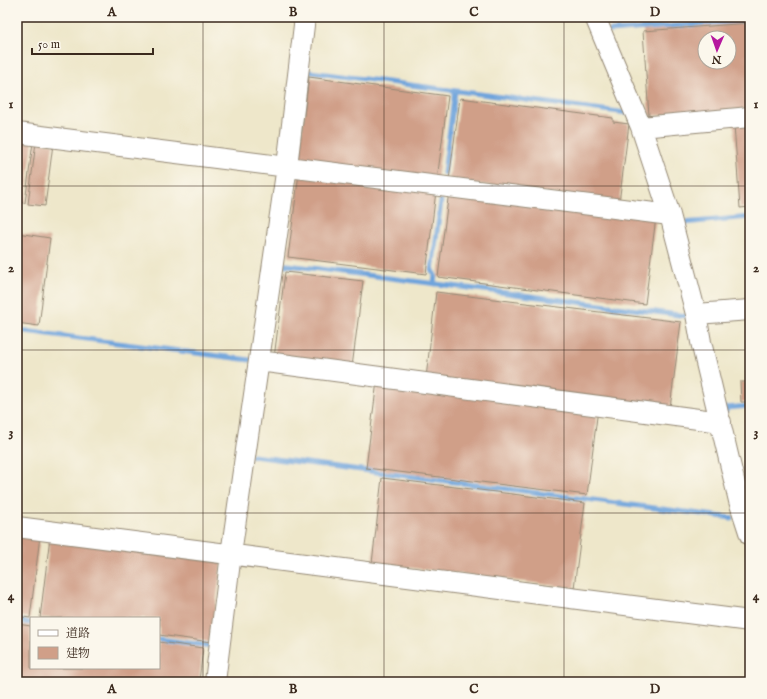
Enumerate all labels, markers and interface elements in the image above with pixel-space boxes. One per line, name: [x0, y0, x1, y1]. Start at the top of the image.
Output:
text: A: [107, 4, 118, 21]
text: B: [289, 4, 298, 21]
text: C: [469, 4, 479, 21]
text: D: [650, 4, 661, 21]
scale bar: [32, 30, 153, 56]
north arrow: [697, 30, 737, 70]
text: 50 m: [38, 37, 60, 52]
text: N: [711, 52, 723, 66]
text: 1: [9, 96, 14, 113]
text: 1: [754, 96, 759, 113]
text: 2: [8, 260, 14, 277]
text: 2: [753, 260, 759, 277]
text: 3: [9, 424, 14, 441]
text: 3: [754, 424, 759, 441]
text: 4: [8, 588, 15, 605]
text: 4: [753, 588, 760, 605]
legend: [30, 617, 160, 669]
text: 道路: [66, 626, 90, 641]
text: 建物: [66, 646, 90, 661]
text: A: [107, 681, 118, 698]
text: B: [289, 681, 298, 698]
text: C: [469, 681, 479, 698]
text: D: [650, 681, 661, 698]

